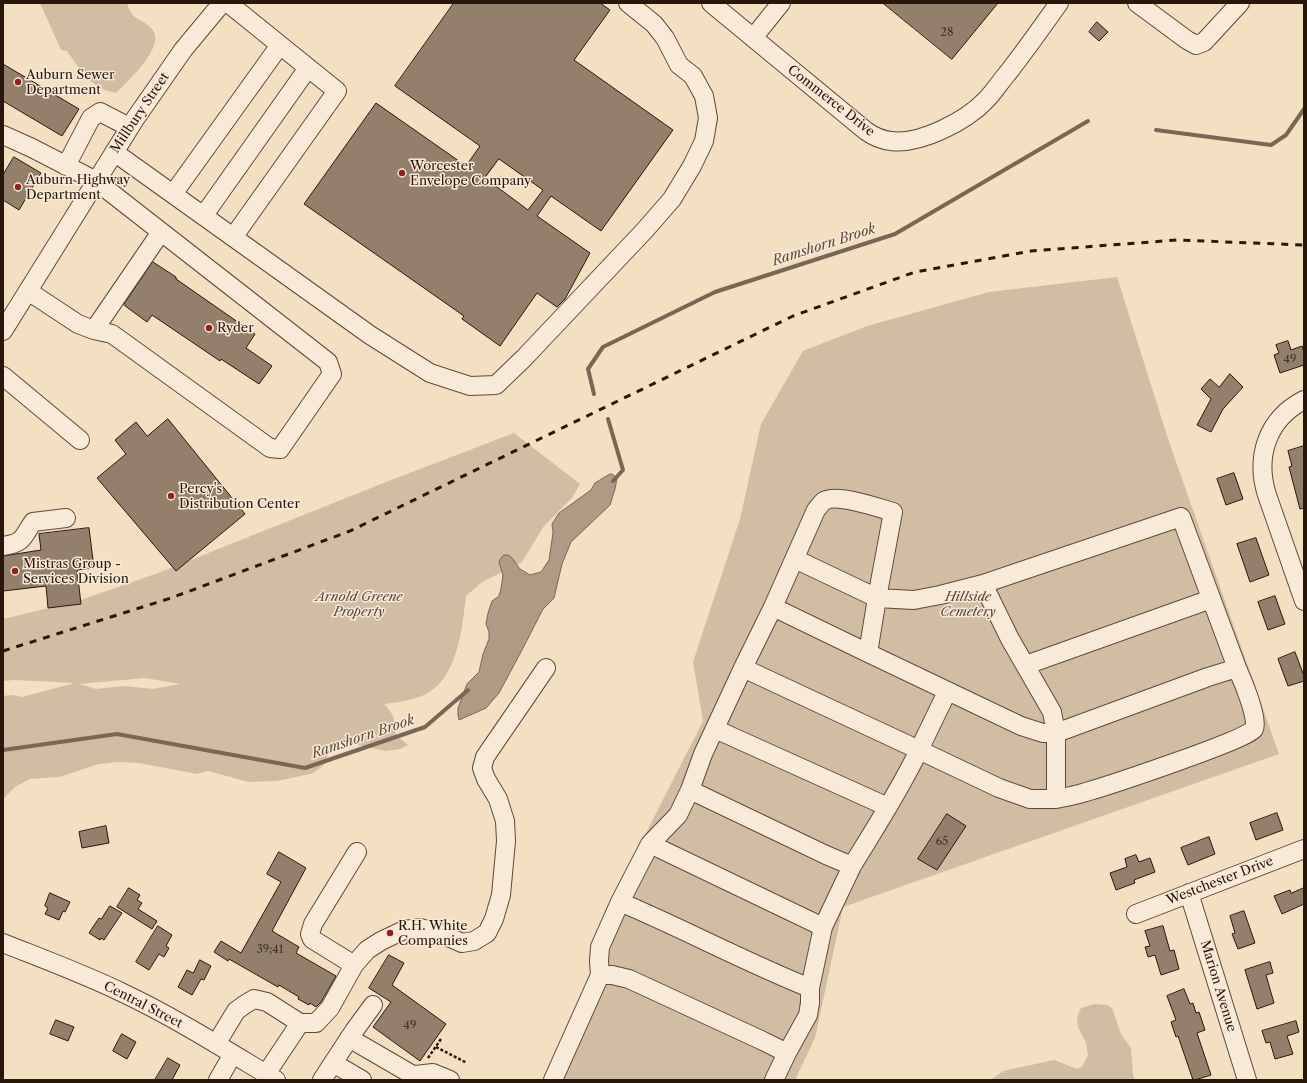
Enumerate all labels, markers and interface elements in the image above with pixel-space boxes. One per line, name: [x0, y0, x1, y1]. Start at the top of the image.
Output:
house number: 28: [941, 26, 953, 40]
street label: Commerce Drive: [784, 62, 878, 140]
place label: Auburn Sewer Department: [26, 67, 114, 98]
street label: Millbury Street: [107, 70, 173, 156]
marker: Auburn Sewer Department: [13, 77, 23, 87]
place label: Worcester Envelope Company: [410, 158, 531, 189]
marker: Worcester Envelope Company: [397, 168, 407, 178]
place label: Auburn Highway Department: [26, 172, 130, 203]
marker: Auburn Highway Department: [13, 182, 23, 192]
water label: Ramshorn Brook: [770, 220, 878, 270]
place label: Ryder: [217, 320, 254, 336]
marker: Ryder: [204, 323, 214, 333]
house number: 49: [1284, 353, 1296, 367]
place label: Percy's Distribution Center: [179, 481, 300, 512]
marker: Percy's Distribution Center: [166, 491, 176, 501]
place label: Mistras Group - Services Division: [23, 556, 129, 587]
marker: Mistras Group - Services Division: [10, 566, 20, 576]
park label: Arnold Greene Property: [316, 589, 402, 620]
park label: Hillside Cemetery: [940, 589, 996, 620]
water label: Ramshorn Brook: [309, 712, 417, 762]
house number: 65: [936, 835, 948, 849]
street label: Westchester Drive: [1164, 853, 1276, 909]
place label: R.H. White Companies: [398, 918, 468, 949]
marker: R.H. White Companies: [385, 928, 395, 938]
street label: Marion Avenue: [1197, 938, 1239, 1034]
house number: 39;41: [257, 943, 283, 957]
street label: Central Street: [101, 978, 185, 1032]
house number: 49: [404, 1019, 416, 1033]

